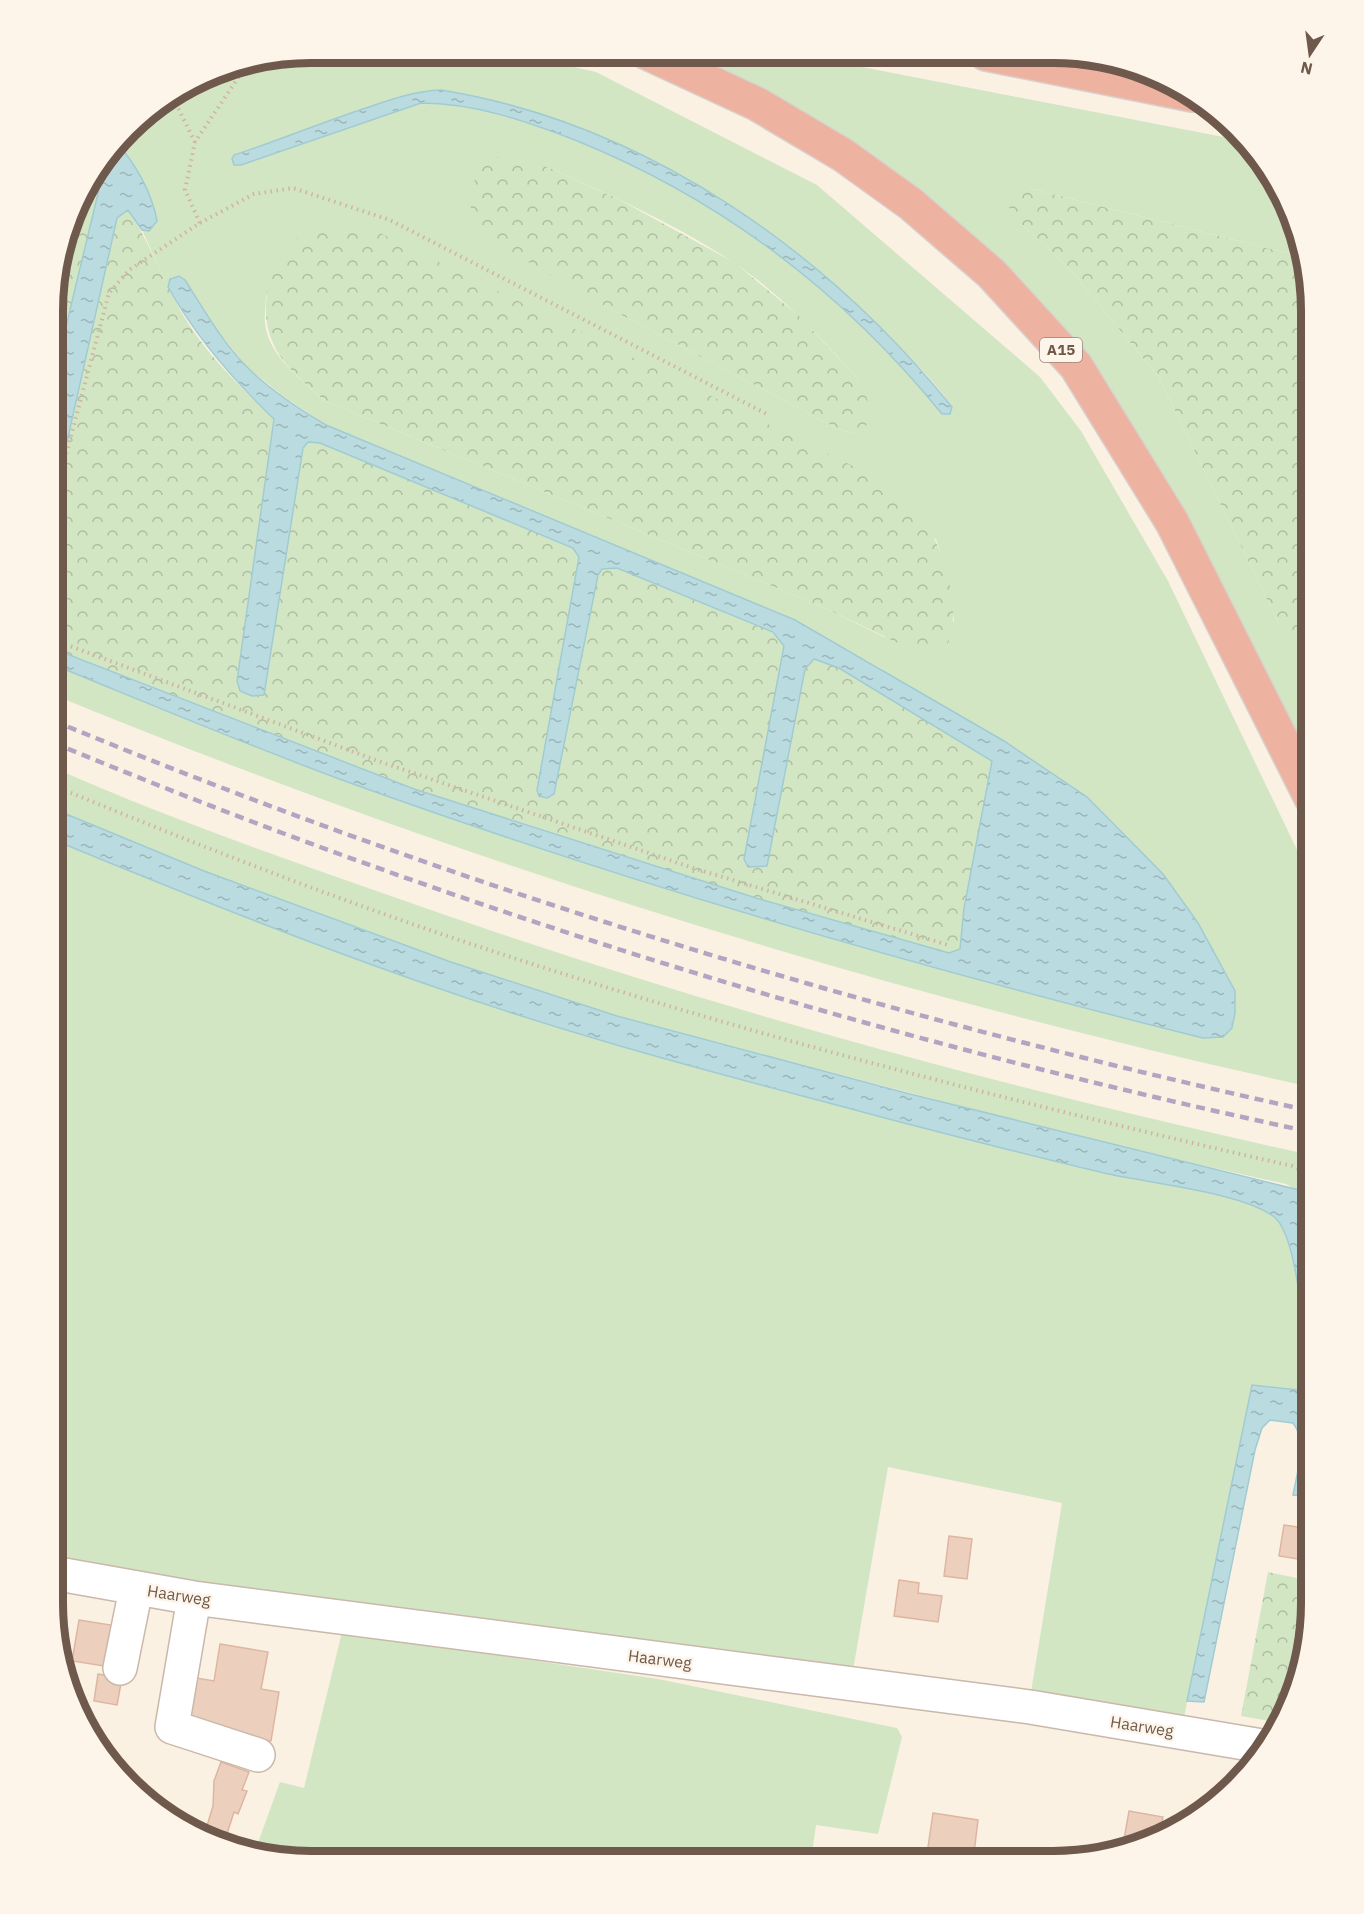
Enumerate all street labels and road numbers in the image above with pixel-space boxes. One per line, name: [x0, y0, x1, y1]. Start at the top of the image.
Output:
road number: A15: [1040, 338, 1082, 362]
street label: Haarweg: [146, 1580, 213, 1610]
street label: Haarweg: [627, 1645, 693, 1673]
street label: Haarweg: [1109, 1711, 1176, 1741]

